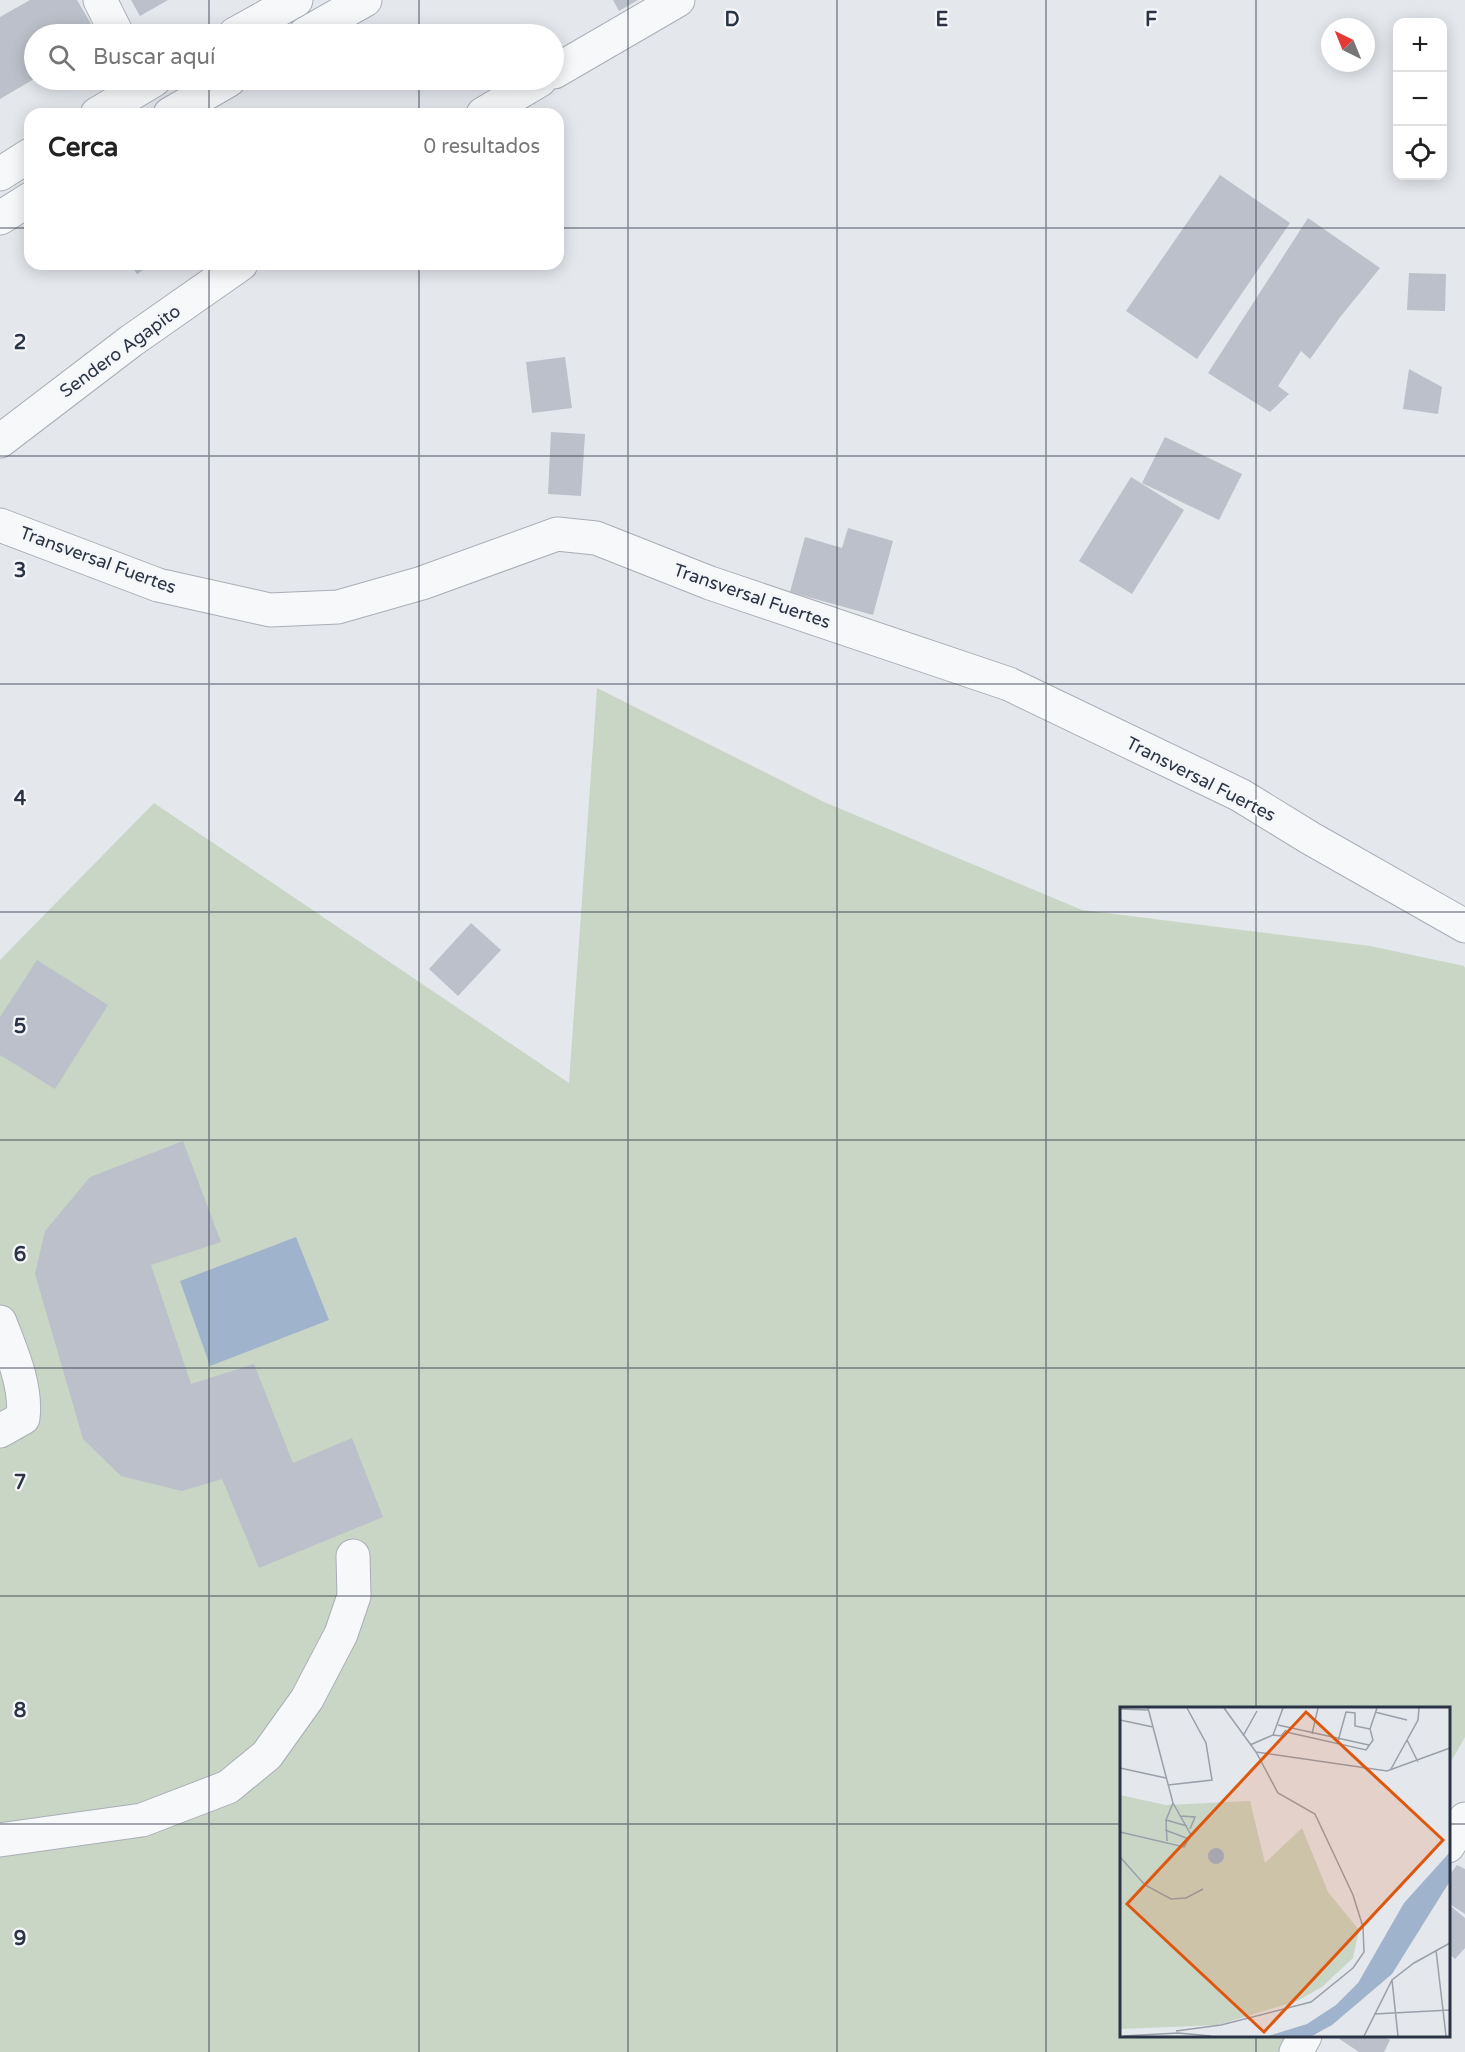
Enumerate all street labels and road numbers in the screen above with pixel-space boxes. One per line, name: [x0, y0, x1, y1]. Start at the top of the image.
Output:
street label: Sendero Agapito: [55, 300, 185, 402]
street label: Transversal Fuertes: [17, 521, 179, 599]
street label: Transversal Fuertes: [671, 559, 833, 633]
street label: Transversal Fuertes: [1123, 732, 1279, 826]

